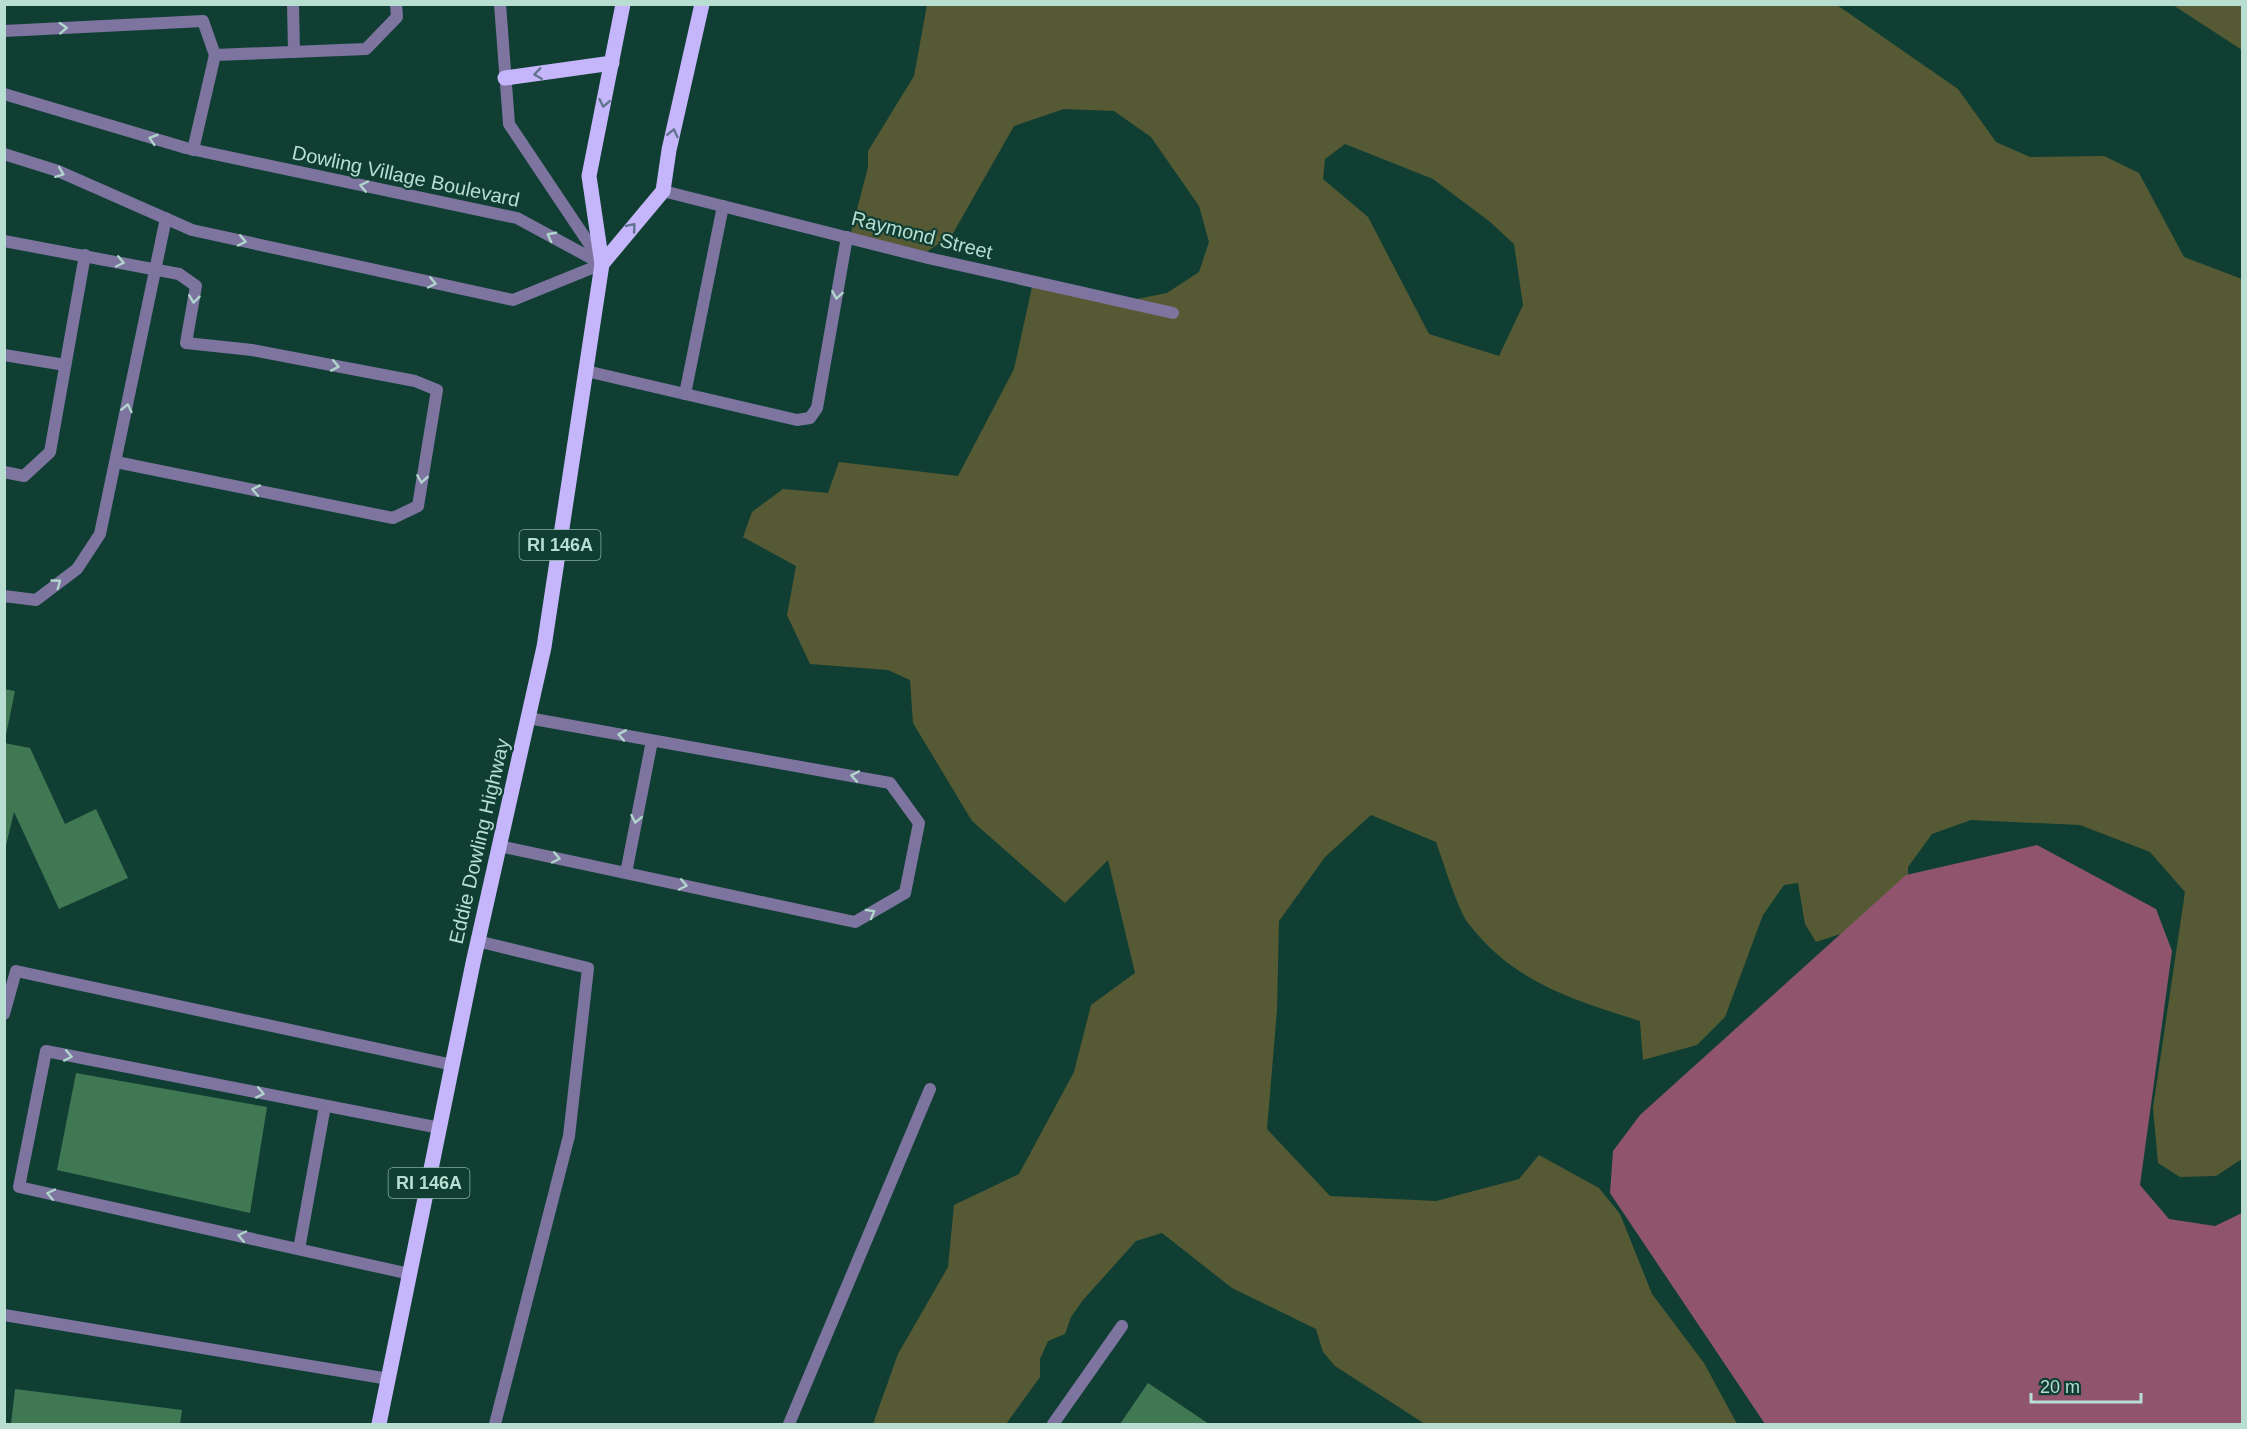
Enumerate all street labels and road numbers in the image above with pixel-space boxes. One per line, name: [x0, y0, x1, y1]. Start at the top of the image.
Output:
street label: Dowling Village Boulevard: [290, 141, 522, 211]
street label: Raymond Street: [849, 207, 995, 263]
road number: RI 146A: [520, 530, 600, 560]
street label: Eddie Dowling Highway: [445, 736, 513, 946]
road number: RI 146A: [388, 1168, 470, 1198]

